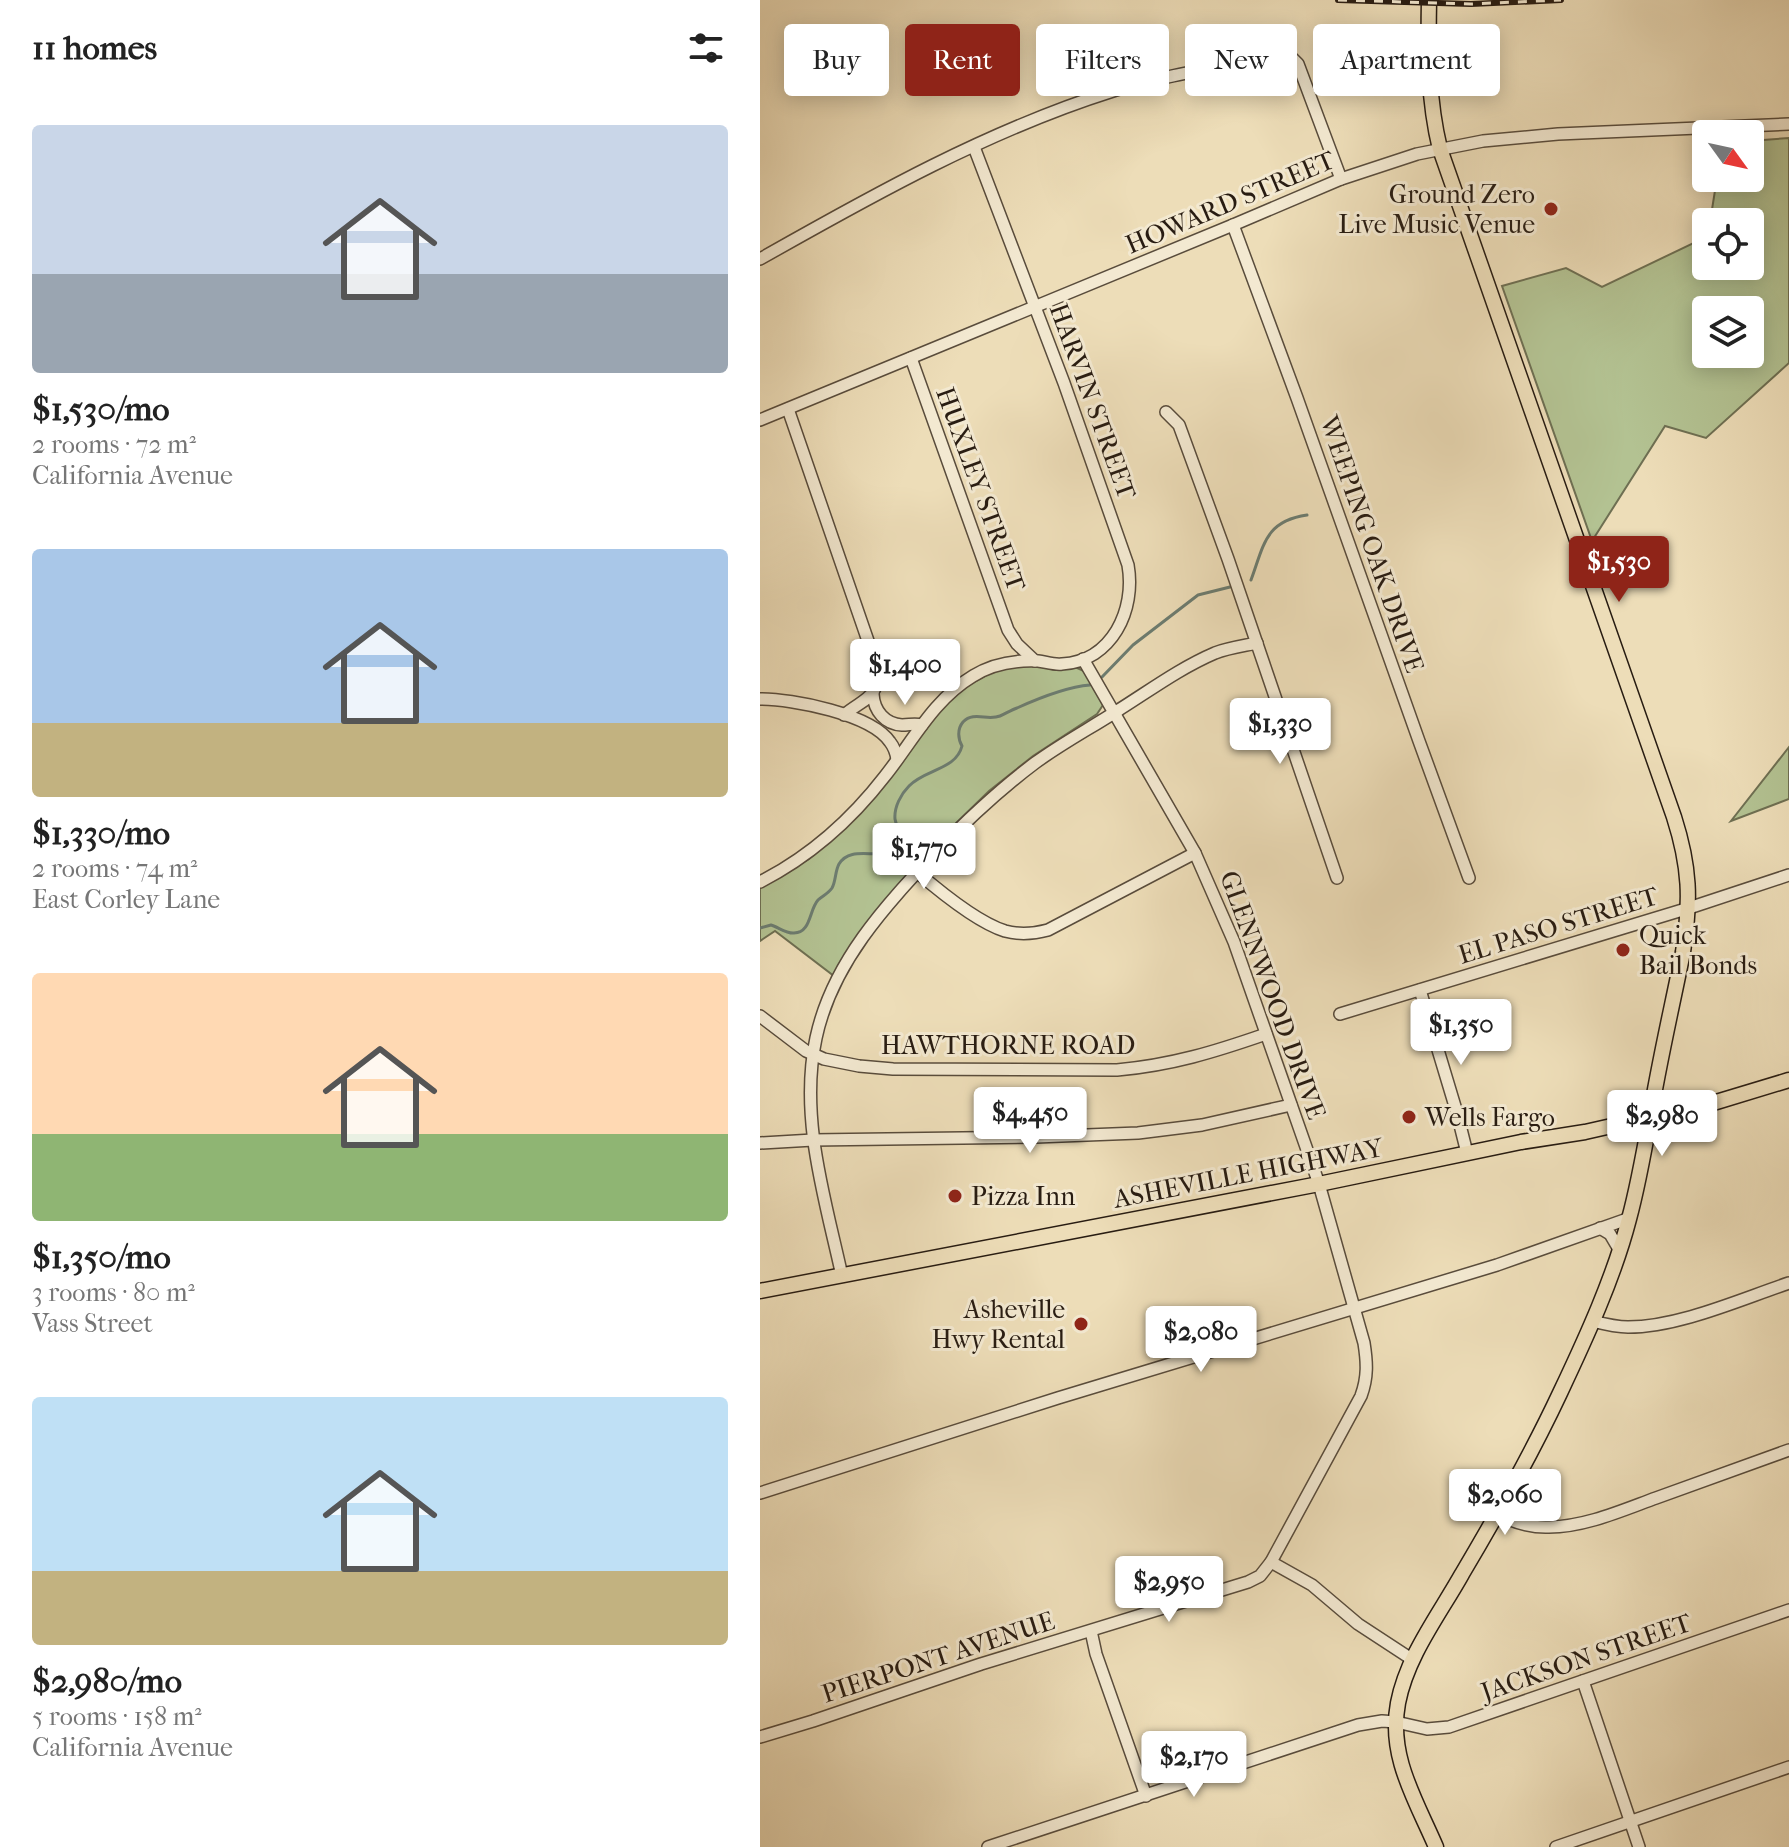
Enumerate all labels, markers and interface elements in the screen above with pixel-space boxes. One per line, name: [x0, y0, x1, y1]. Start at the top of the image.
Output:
chip: Buy: [784, 24, 889, 96]
chip: Rent: [905, 24, 1020, 96]
chip: Filters: [1036, 24, 1169, 96]
chip: New: [1185, 24, 1297, 96]
chip: Apartment: [1313, 24, 1500, 96]
icon: filters: [684, 26, 728, 70]
text: 11 homes: [32, 28, 157, 68]
north arrow: [1692, 120, 1764, 192]
map controls: [1692, 120, 1764, 368]
street label: HOWARD STREET: [1121, 144, 1340, 261]
icon: home: [308, 177, 452, 321]
place label: Ground Zero Live Music Venue: [1338, 179, 1535, 240]
marker: Ground Zero Live Music Venue: [1542, 200, 1560, 218]
button: locate: [1692, 208, 1764, 280]
button: layers: [1692, 296, 1764, 368]
street label: HARVIN STREET: [1043, 299, 1143, 504]
street label: HUXLEY STREET: [929, 383, 1032, 596]
text: $1,530/mo: [32, 389, 170, 429]
street label: WEEPING OAK DRIVE: [1313, 411, 1430, 677]
text: 2 rooms · 72 m²: [32, 429, 196, 460]
text: California Avenue: [32, 460, 233, 491]
pin: $1,530: [1554, 536, 1684, 604]
text: $1,530: [1587, 546, 1651, 577]
icon: home: [308, 601, 452, 745]
pin: $1,400: [840, 639, 970, 707]
text: $1,400: [868, 649, 942, 680]
pin: $1,330: [1215, 698, 1345, 766]
text: $1,330: [1248, 708, 1312, 739]
text: $1,330/mo: [32, 813, 170, 853]
pin: $1,770: [859, 823, 989, 891]
text: $1,770: [891, 833, 957, 864]
text: 2 rooms · 74 m²: [32, 853, 197, 884]
street label: GLENNWOOD DRIVE: [1213, 867, 1332, 1124]
street label: EL PASO STREET: [1454, 880, 1662, 971]
text: East Corley Lane: [32, 884, 220, 915]
place label: Quick Bail Bonds: [1639, 920, 1757, 981]
marker: Quick Bail Bonds: [1614, 941, 1632, 959]
pin: $1,350: [1396, 999, 1526, 1067]
text: $1,350: [1429, 1009, 1494, 1040]
icon: home: [308, 1025, 452, 1169]
street label: HAWTHORNE ROAD: [881, 1030, 1135, 1061]
pin: $4,450: [965, 1087, 1095, 1155]
pin: $2,980: [1597, 1090, 1727, 1158]
text: $4,450: [992, 1097, 1068, 1128]
text: $2,980: [1625, 1100, 1699, 1131]
place label: Wells Fargo: [1424, 1102, 1555, 1133]
marker: Wells Fargo: [1400, 1108, 1418, 1126]
street label: ASHEVILLE HIGHWAY: [1110, 1132, 1387, 1215]
place label: Pizza Inn: [971, 1181, 1075, 1212]
marker: Pizza Inn: [946, 1187, 964, 1205]
text: $1,350/mo: [32, 1237, 171, 1277]
text: 3 rooms · 80 m²: [32, 1277, 195, 1308]
place label: Asheville Hwy Rental: [931, 1294, 1065, 1355]
pin: $2,080: [1136, 1306, 1266, 1374]
text: Vass Street: [32, 1308, 153, 1339]
marker: Asheville Hwy Rental: [1072, 1315, 1090, 1333]
text: $2,080: [1164, 1316, 1238, 1347]
icon: home: [308, 1449, 452, 1593]
pin: $2,060: [1440, 1469, 1570, 1537]
text: $2,060: [1467, 1479, 1543, 1510]
pin: $2,950: [1104, 1556, 1234, 1624]
text: $2,950: [1133, 1566, 1205, 1597]
street label: PIERPONT AVENUE: [818, 1605, 1059, 1710]
street label: JACKSON STREET: [1475, 1607, 1696, 1709]
text: $2,980/mo: [32, 1661, 182, 1701]
text: 5 rooms · 158 m²: [32, 1701, 202, 1732]
pin: $2,170: [1129, 1731, 1259, 1799]
text: California Avenue: [32, 1732, 233, 1763]
text: $2,170: [1159, 1741, 1229, 1772]

